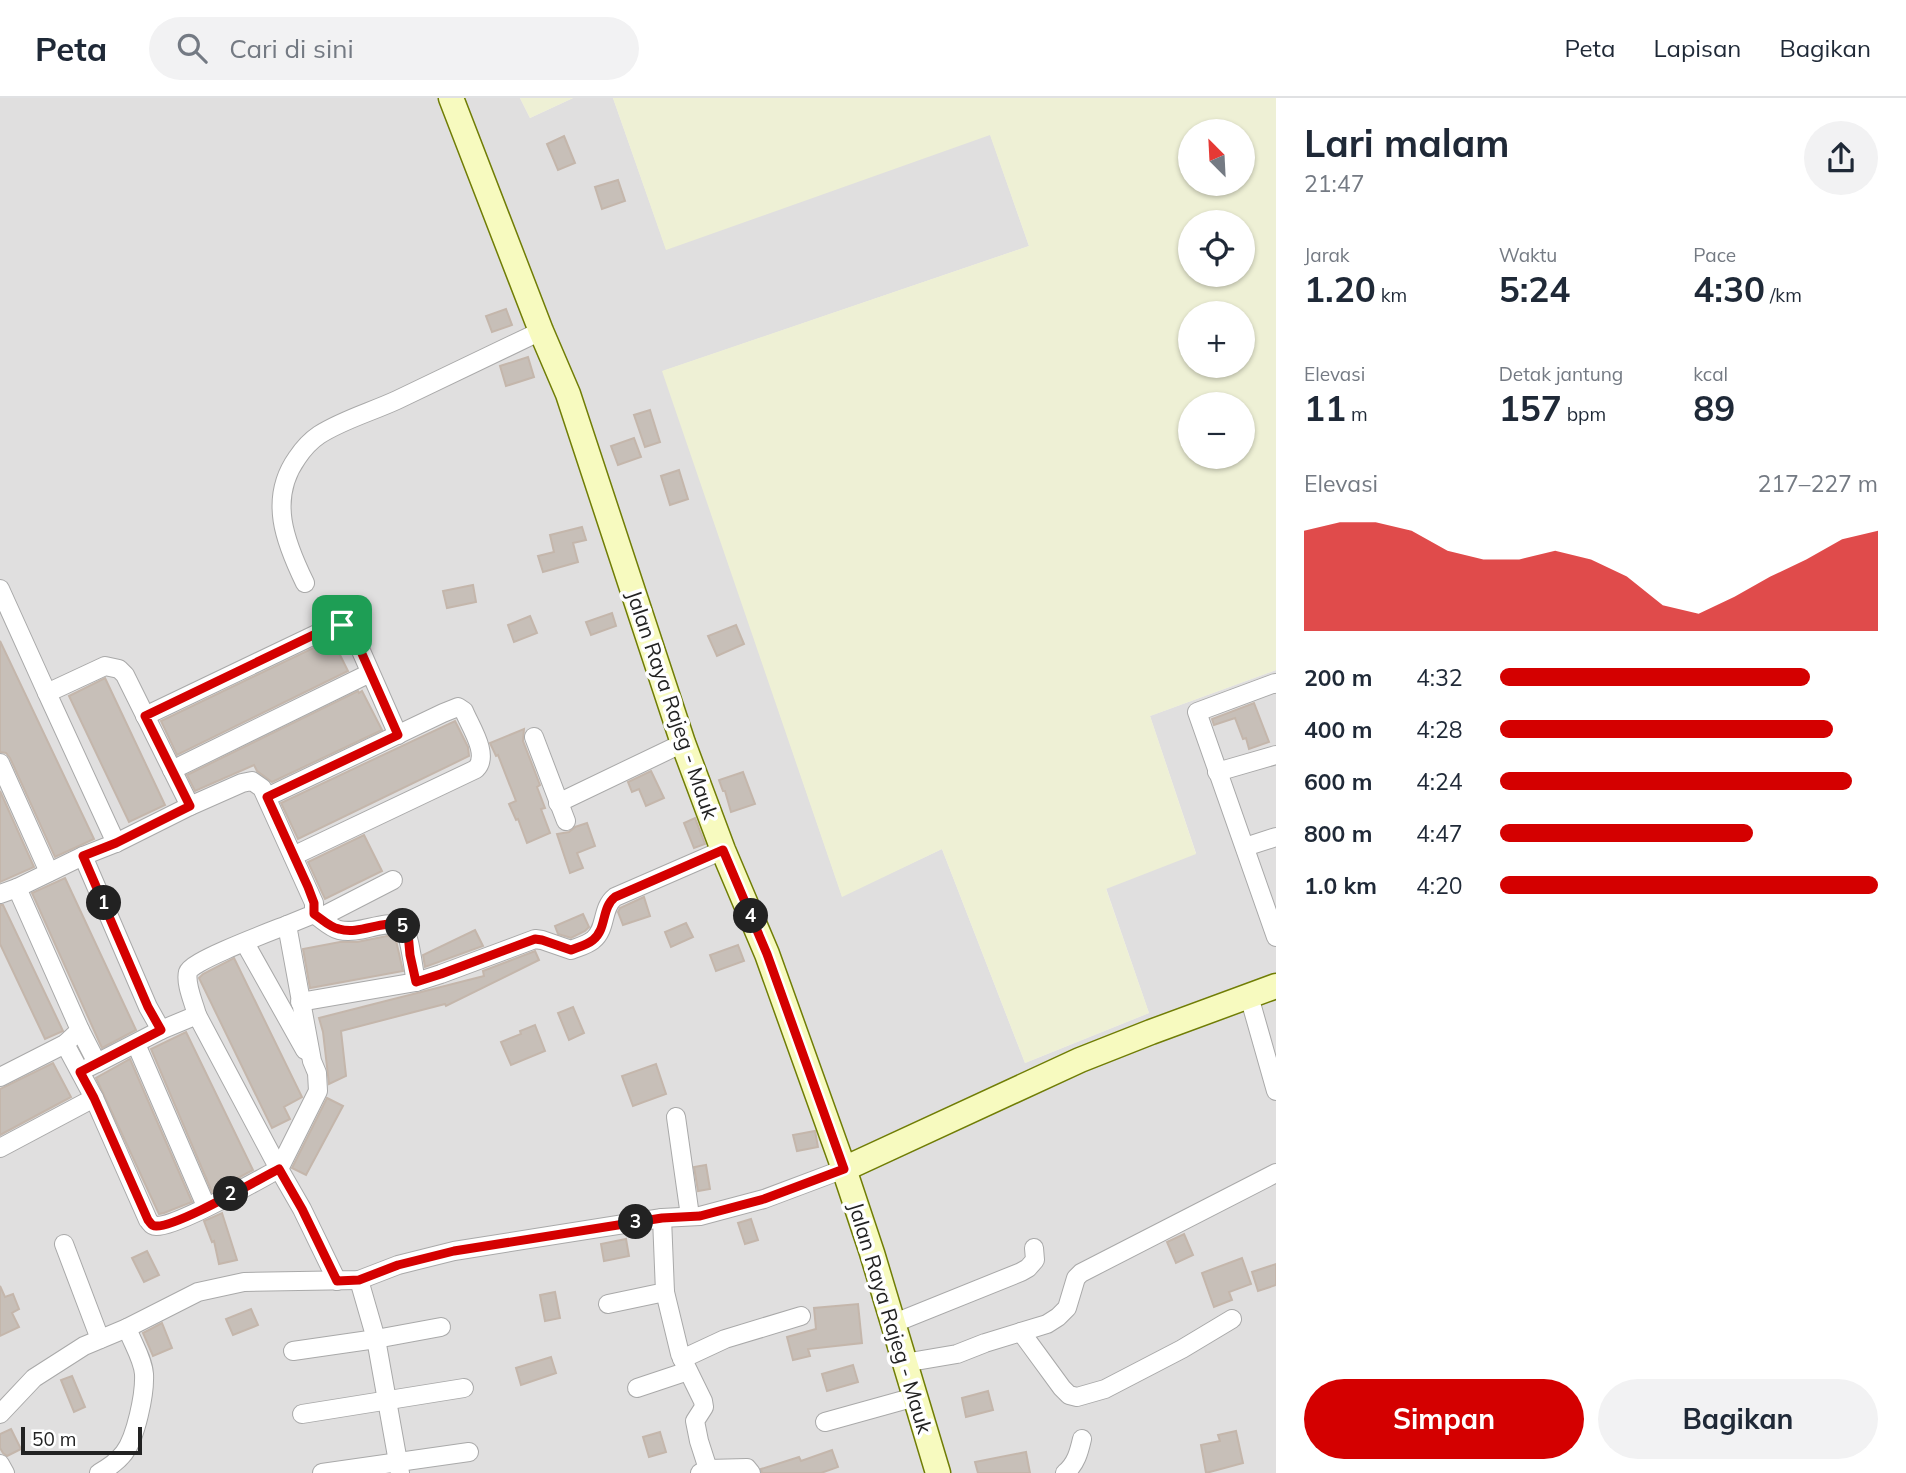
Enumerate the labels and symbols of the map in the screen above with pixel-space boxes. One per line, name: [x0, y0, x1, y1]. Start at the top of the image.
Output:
north arrow: [1178, 119, 1255, 196]
street label: Jalan Raya Rajeg - Mauk: [621, 587, 724, 823]
pin: [312, 595, 372, 655]
pin: 1: [86, 886, 122, 920]
pin: 4: [734, 898, 768, 934]
pin: 5: [386, 908, 420, 944]
pin: 2: [214, 1176, 248, 1212]
street label: Jalan Raya Rajeg - Mauk: [843, 1199, 939, 1437]
pin: 3: [618, 1204, 654, 1240]
scale bar: [21, 1424, 142, 1456]

